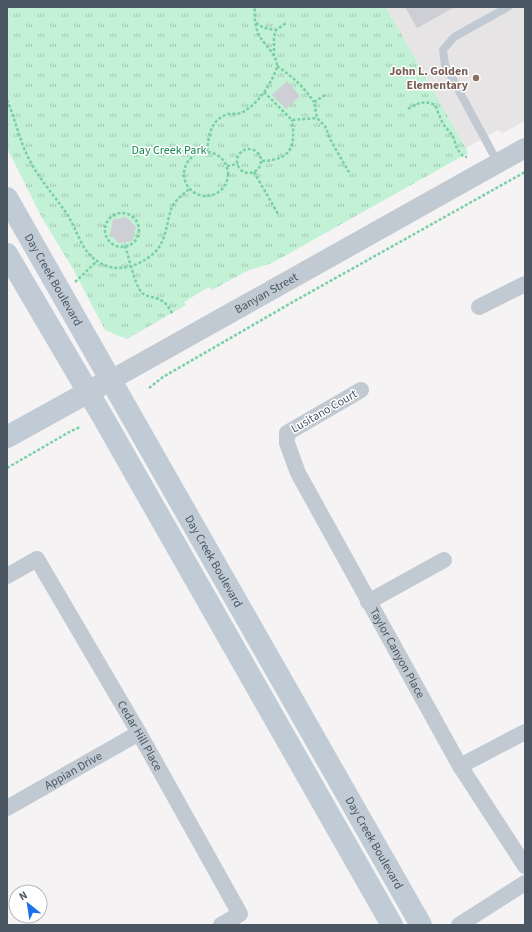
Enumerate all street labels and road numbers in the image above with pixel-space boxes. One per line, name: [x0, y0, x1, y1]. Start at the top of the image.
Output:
street label: Day Creek Boulevard: [20, 231, 86, 329]
street label: Banyan Street: [232, 269, 301, 318]
street label: Lusitano Court: [288, 386, 360, 437]
street label: Day Creek Boulevard: [180, 512, 247, 611]
street label: Taylor Canyon Place: [365, 605, 429, 701]
street label: Cedar Hill Place: [113, 698, 167, 774]
street label: Appian Drive: [41, 748, 105, 794]
street label: Day Creek Boulevard: [341, 794, 407, 892]

